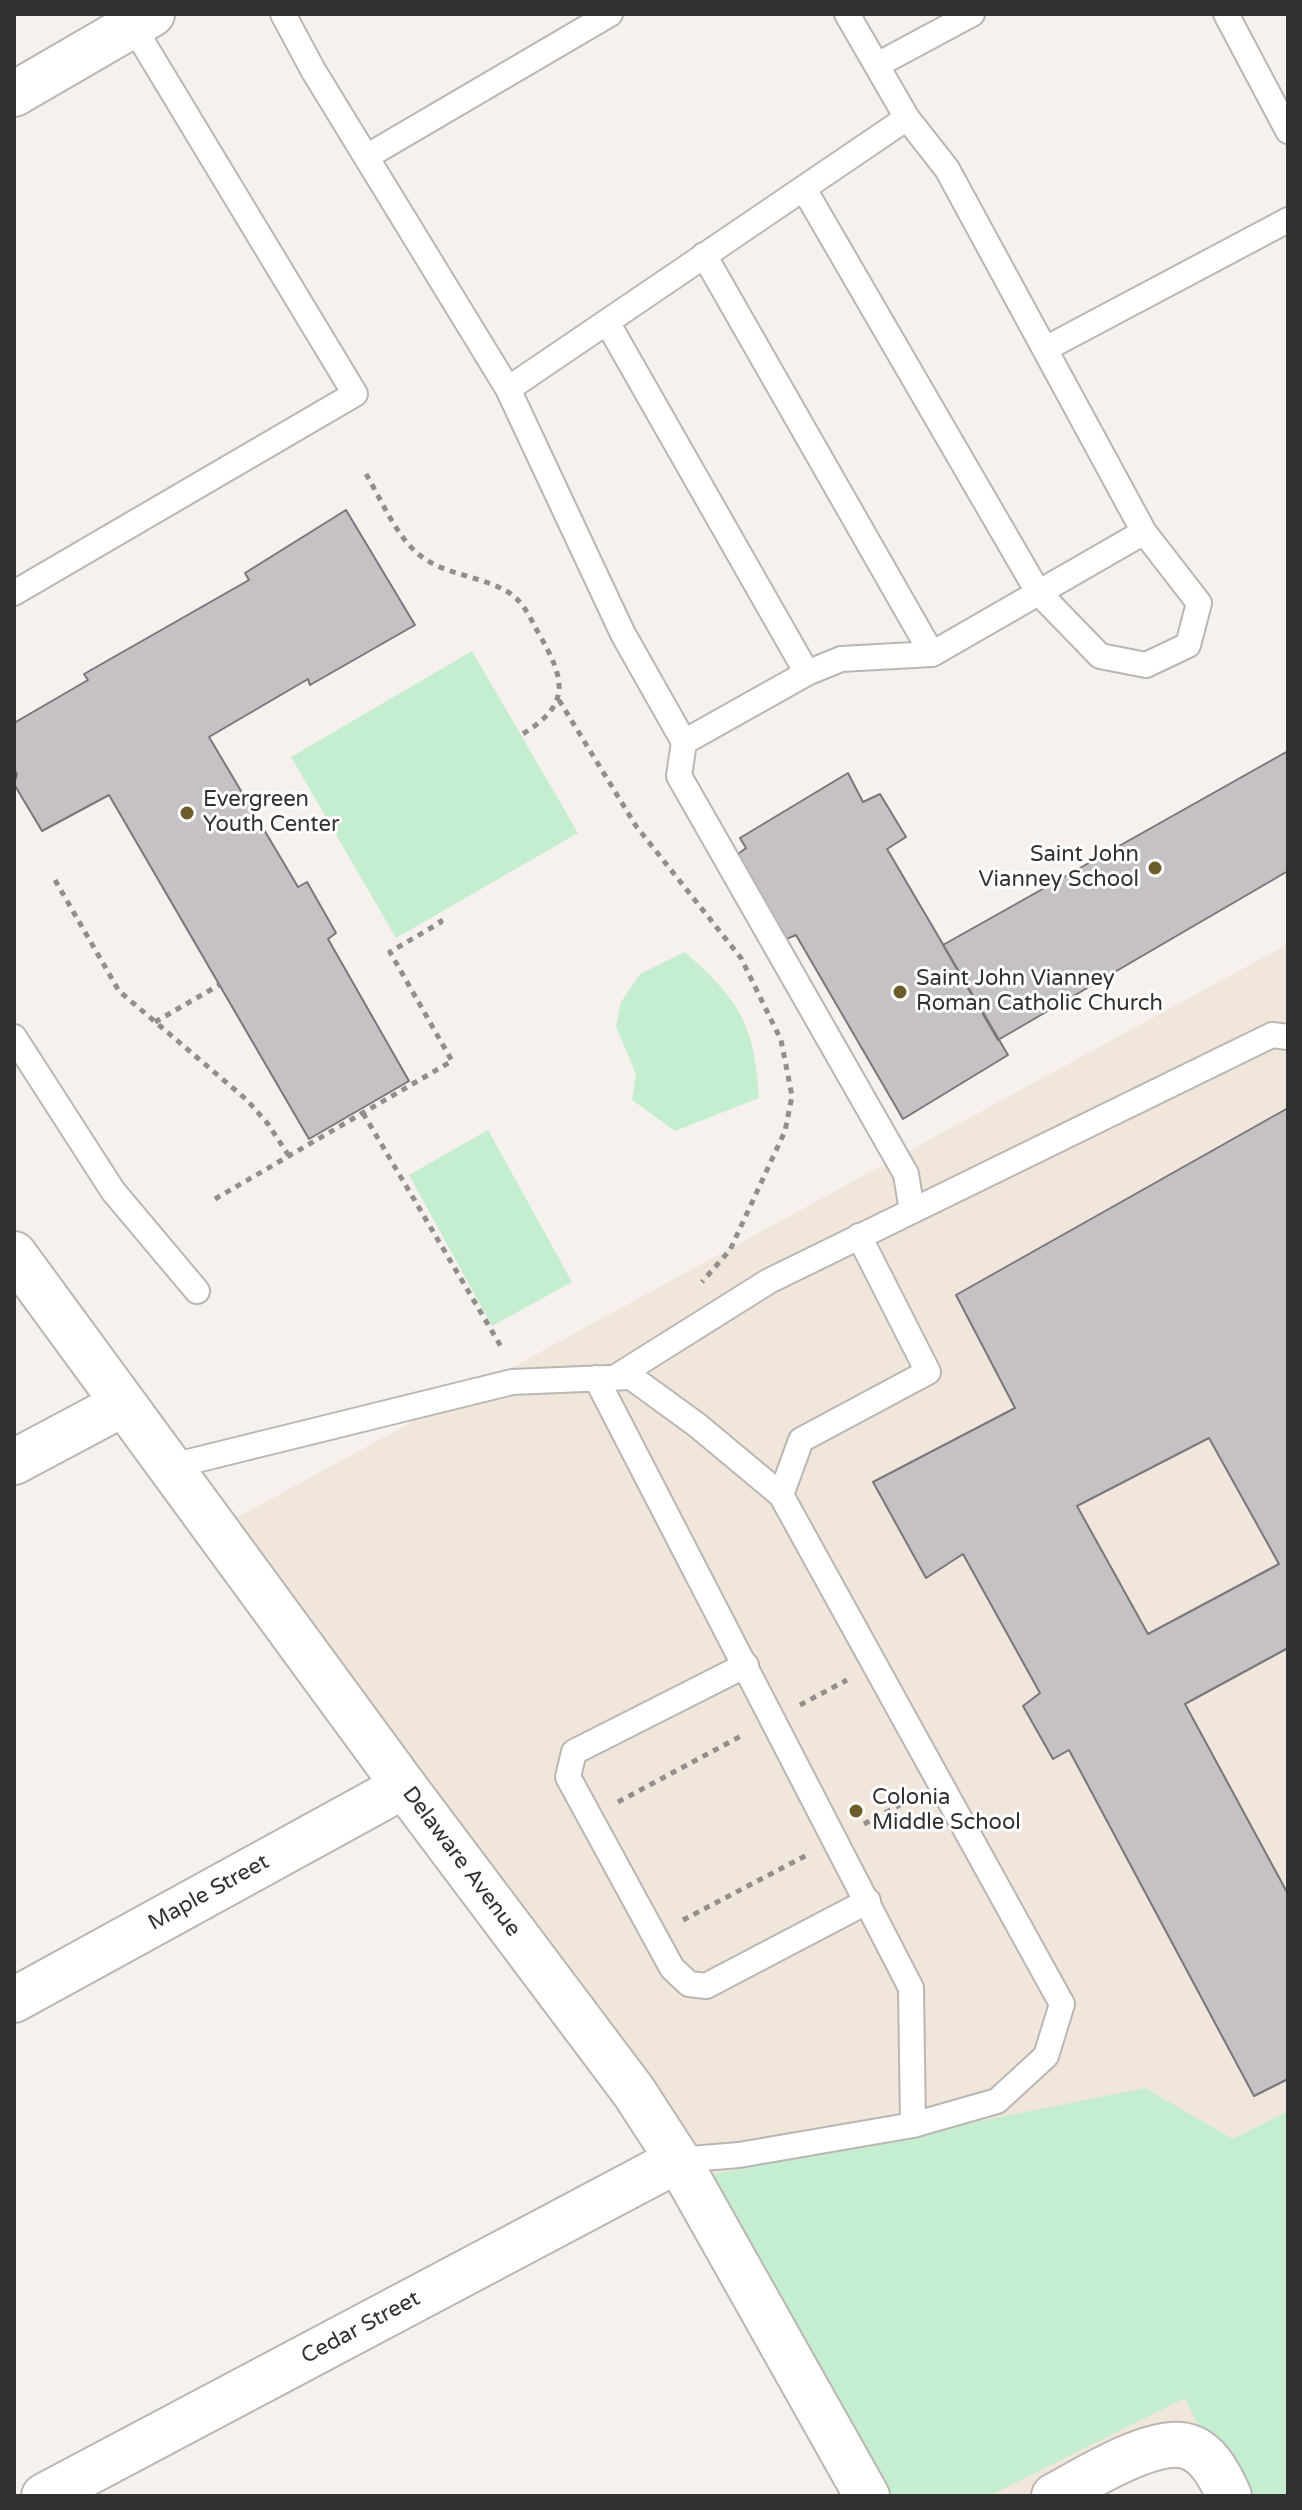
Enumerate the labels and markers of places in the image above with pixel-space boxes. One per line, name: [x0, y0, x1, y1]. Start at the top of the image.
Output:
place label: Evergreen Youth Center: [203, 787, 339, 838]
marker: Evergreen Youth Center: [178, 804, 196, 822]
place label: Saint John Vianney School: [979, 842, 1139, 894]
marker: Saint John Vianney School: [1146, 859, 1164, 877]
place label: Saint John Vianney Roman Catholic Church: [916, 966, 1163, 1018]
marker: Saint John Vianney Roman Catholic Church: [891, 983, 909, 1001]
place label: Colonia Middle School: [872, 1785, 1021, 1836]
marker: Colonia Middle School: [847, 1802, 865, 1820]

